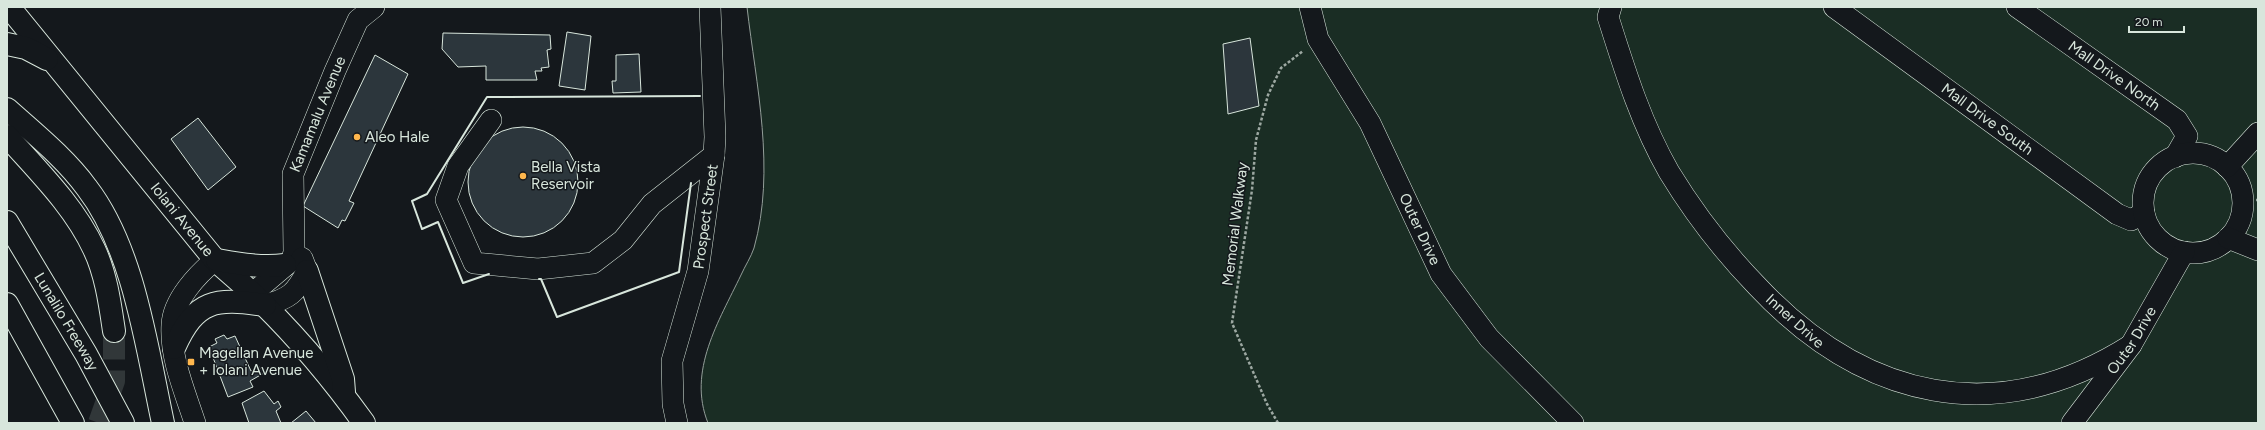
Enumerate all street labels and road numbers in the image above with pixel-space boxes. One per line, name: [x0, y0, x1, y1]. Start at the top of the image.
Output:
street label: Mall Drive North: [2065, 37, 2164, 114]
street label: Kamamalu Avenue: [286, 53, 349, 175]
street label: Mall Drive South: [1938, 80, 2037, 159]
street label: Memorial Walkway: [1218, 161, 1252, 287]
street label: Prospect Street: [689, 163, 722, 270]
street label: Iolani Avenue: [147, 179, 217, 260]
street label: Outer Drive: [1395, 190, 1444, 268]
street label: Lunalilo Freeway: [30, 269, 102, 374]
street label: Inner Drive: [1762, 290, 1828, 352]
street label: Outer Drive: [2103, 303, 2160, 378]

